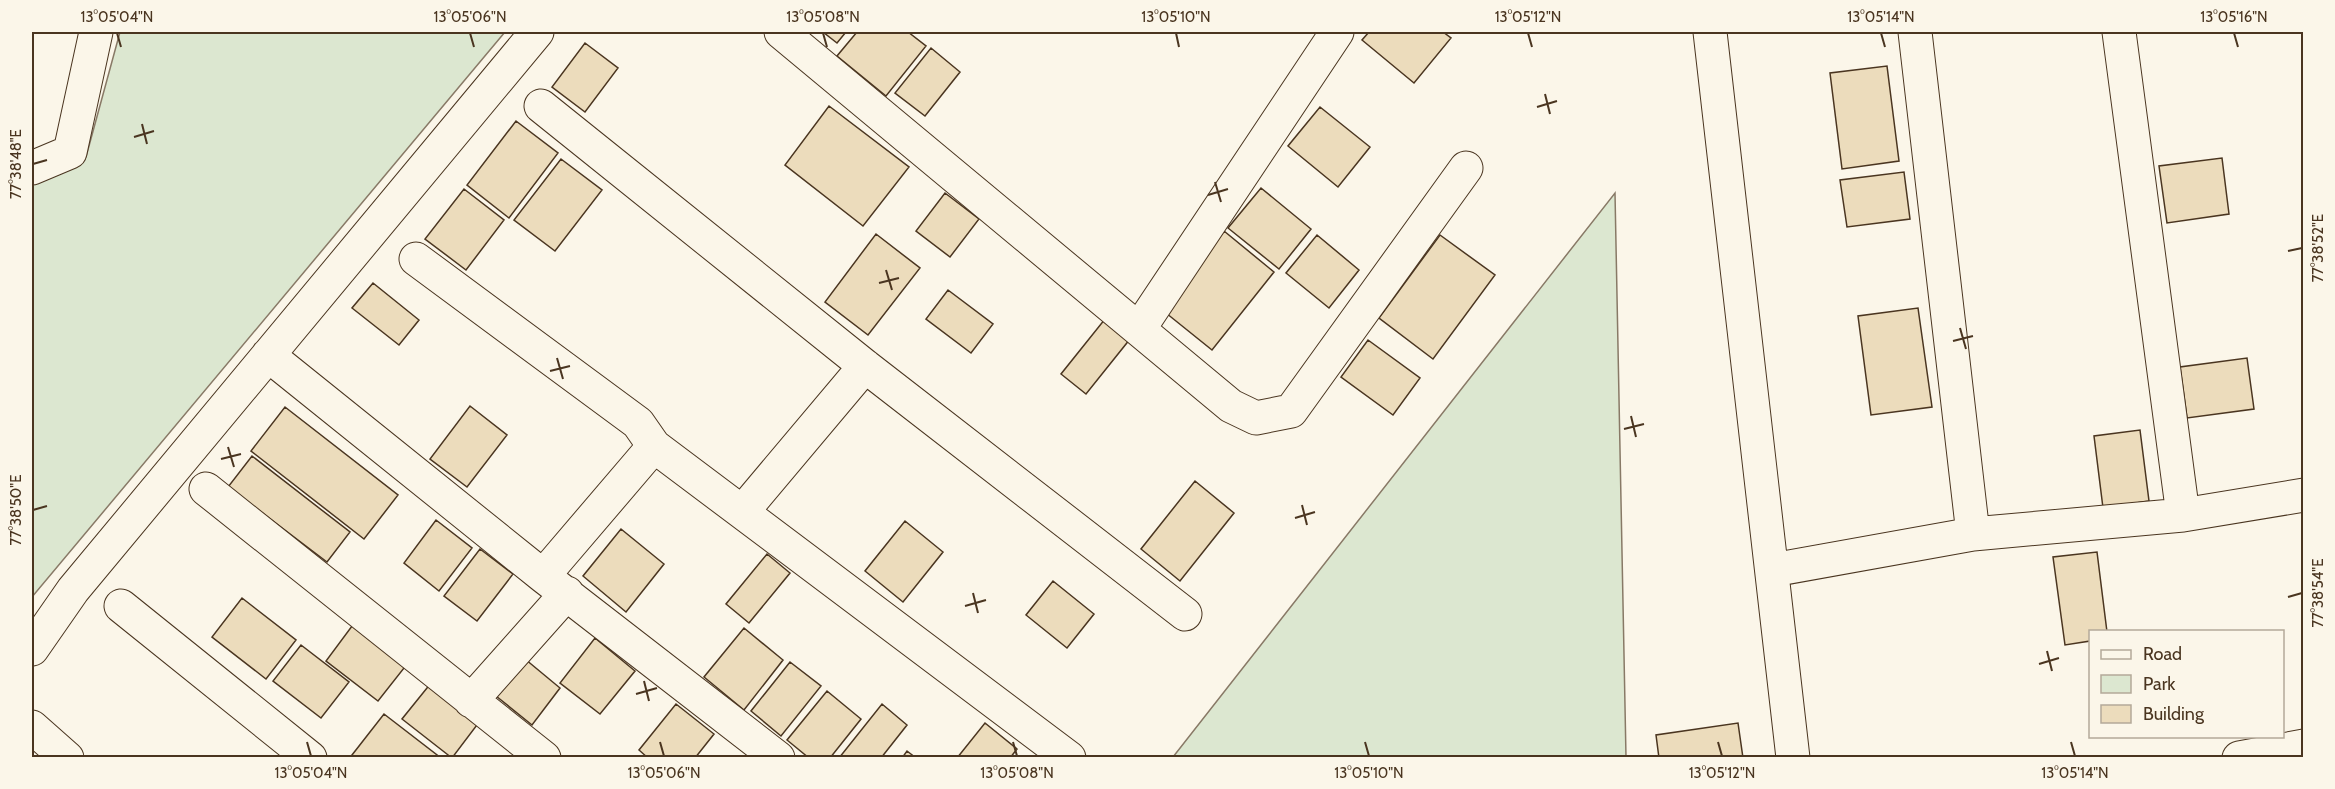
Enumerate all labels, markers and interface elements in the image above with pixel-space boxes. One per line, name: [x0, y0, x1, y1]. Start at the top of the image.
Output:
text: 13°05'04"N: [81, 8, 153, 26]
text: 13°05'06"N: [434, 8, 506, 26]
text: 13°05'08"N: [786, 8, 860, 26]
text: 13°05'10"N: [1141, 8, 1211, 26]
text: 13°05'12"N: [1495, 8, 1561, 26]
text: 13°05'14"N: [1847, 8, 1915, 26]
text: 13°05'16"N: [2200, 8, 2268, 26]
text: 77°38'48"E: [7, 129, 25, 199]
text: 77°38'52"E: [2309, 214, 2327, 282]
text: 77°38'50"E: [7, 475, 25, 545]
text: 77°38'54"E: [2309, 559, 2327, 628]
legend: [2089, 630, 2284, 738]
text: Road: [2143, 643, 2182, 665]
text: Park: [2143, 673, 2176, 695]
text: Building: [2143, 703, 2205, 725]
text: 13°05'04"N: [275, 764, 347, 782]
text: 13°05'06"N: [628, 764, 700, 782]
text: 13°05'08"N: [980, 764, 1054, 782]
text: 13°05'10"N: [1334, 764, 1404, 782]
text: 13°05'12"N: [1689, 764, 1755, 782]
text: 13°05'14"N: [2041, 764, 2109, 782]

